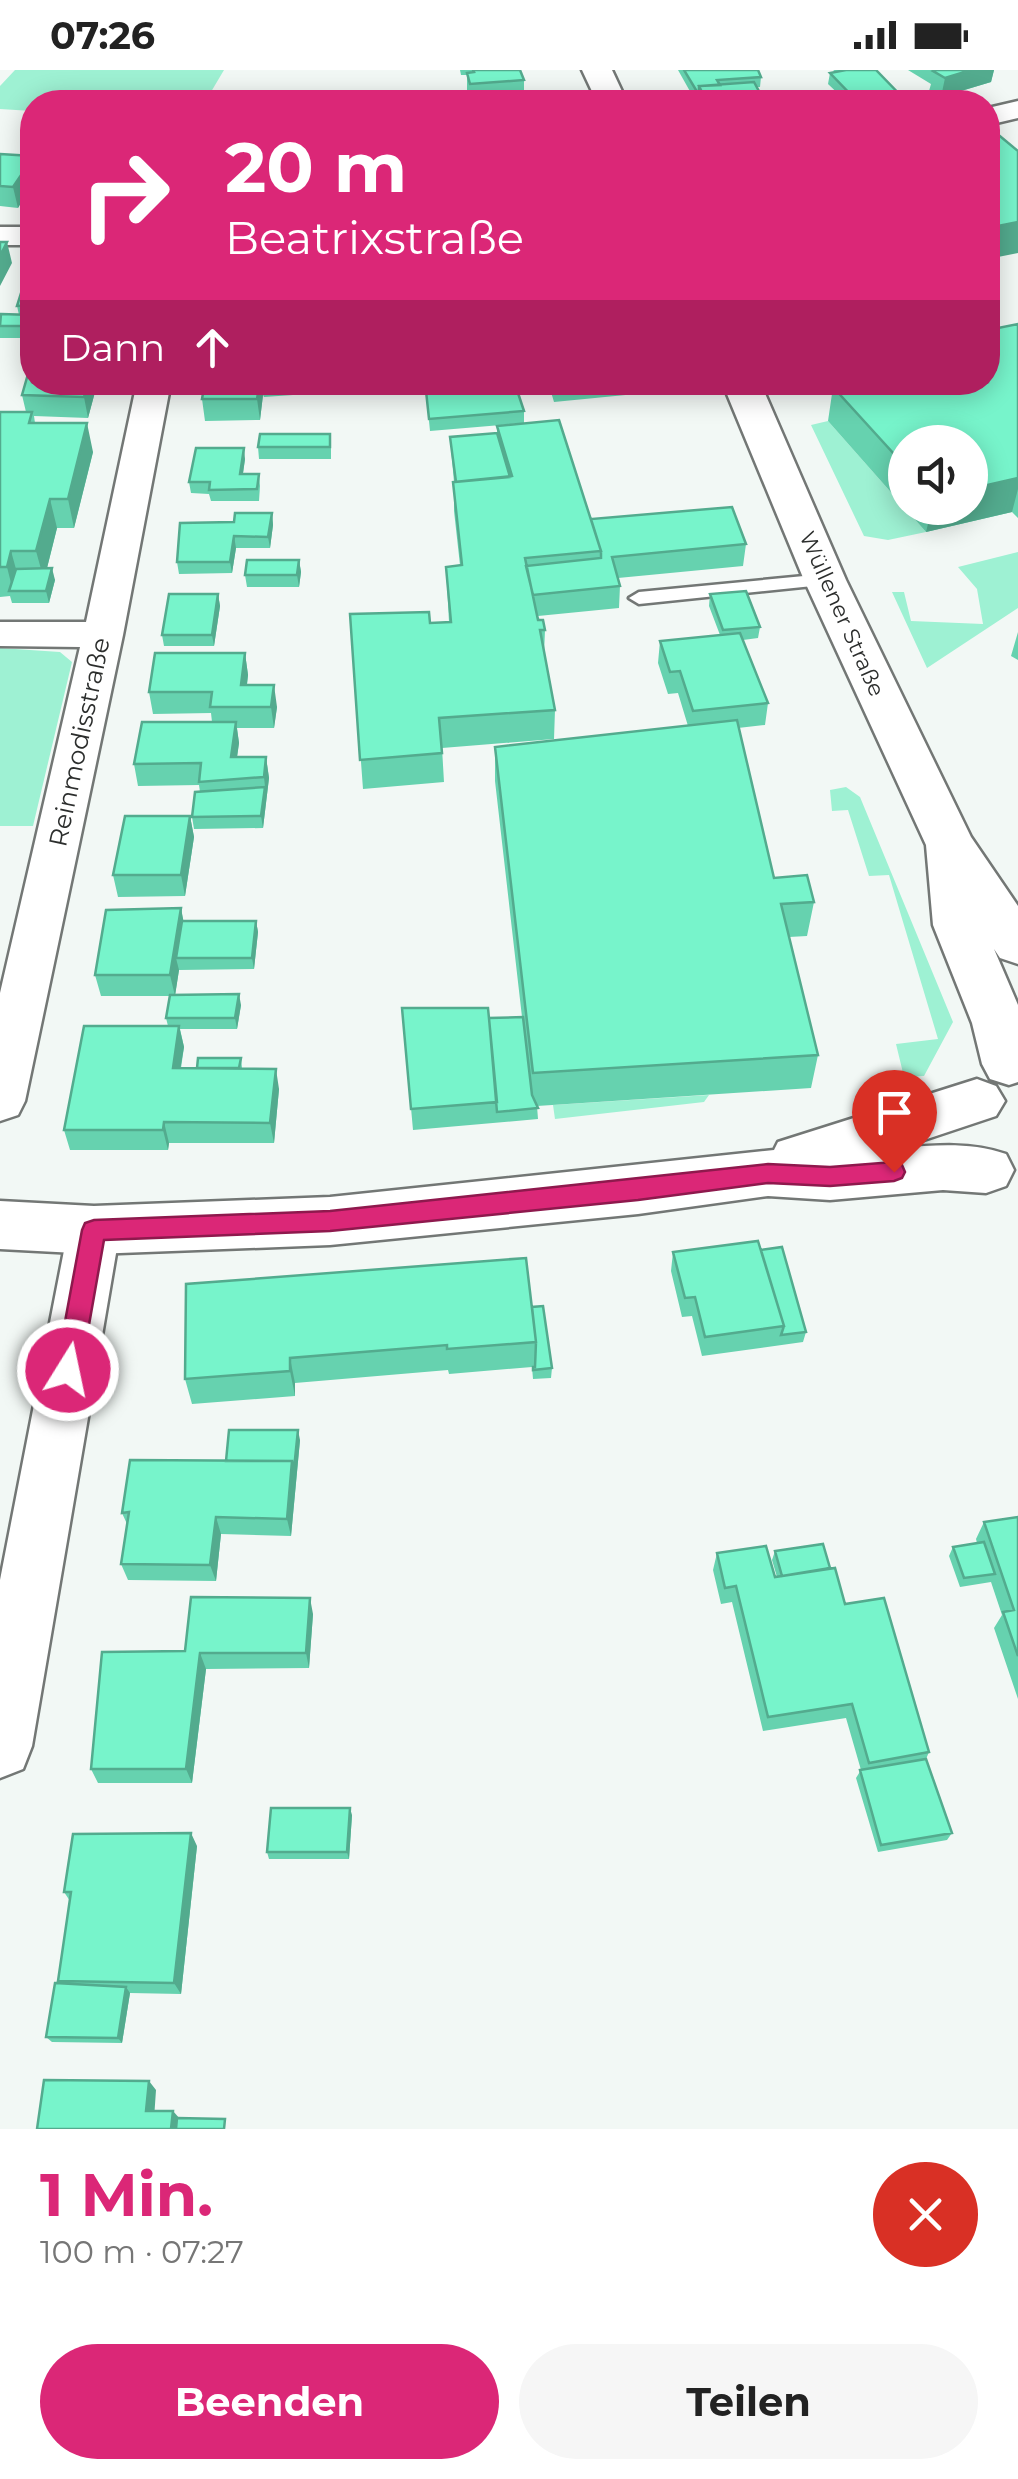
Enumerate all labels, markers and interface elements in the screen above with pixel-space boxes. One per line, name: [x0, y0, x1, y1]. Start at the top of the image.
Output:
text: 07:26: [50, 12, 155, 59]
text: 20 m: [225, 124, 407, 210]
icon: right: [60, 130, 190, 260]
text: Beatrixstraße: [225, 210, 524, 265]
icon: ahead: [185, 320, 240, 375]
text: Dann: [60, 324, 165, 371]
map controls: [888, 425, 988, 525]
button: sound: [888, 425, 988, 525]
street label: Wüllener Straße: [794, 527, 890, 701]
street label: Reinmodisstraße: [42, 635, 116, 849]
pin: [852, 1070, 937, 1173]
icon: arrive: [867, 1085, 922, 1140]
position arrow: [16, 1318, 120, 1422]
text: 1 Min.: [40, 2158, 213, 2231]
button: close: [873, 2162, 978, 2267]
text: 100 m · 07:27: [40, 2232, 244, 2271]
button: Beenden: [40, 2344, 499, 2459]
button: Teilen: [519, 2344, 978, 2459]

